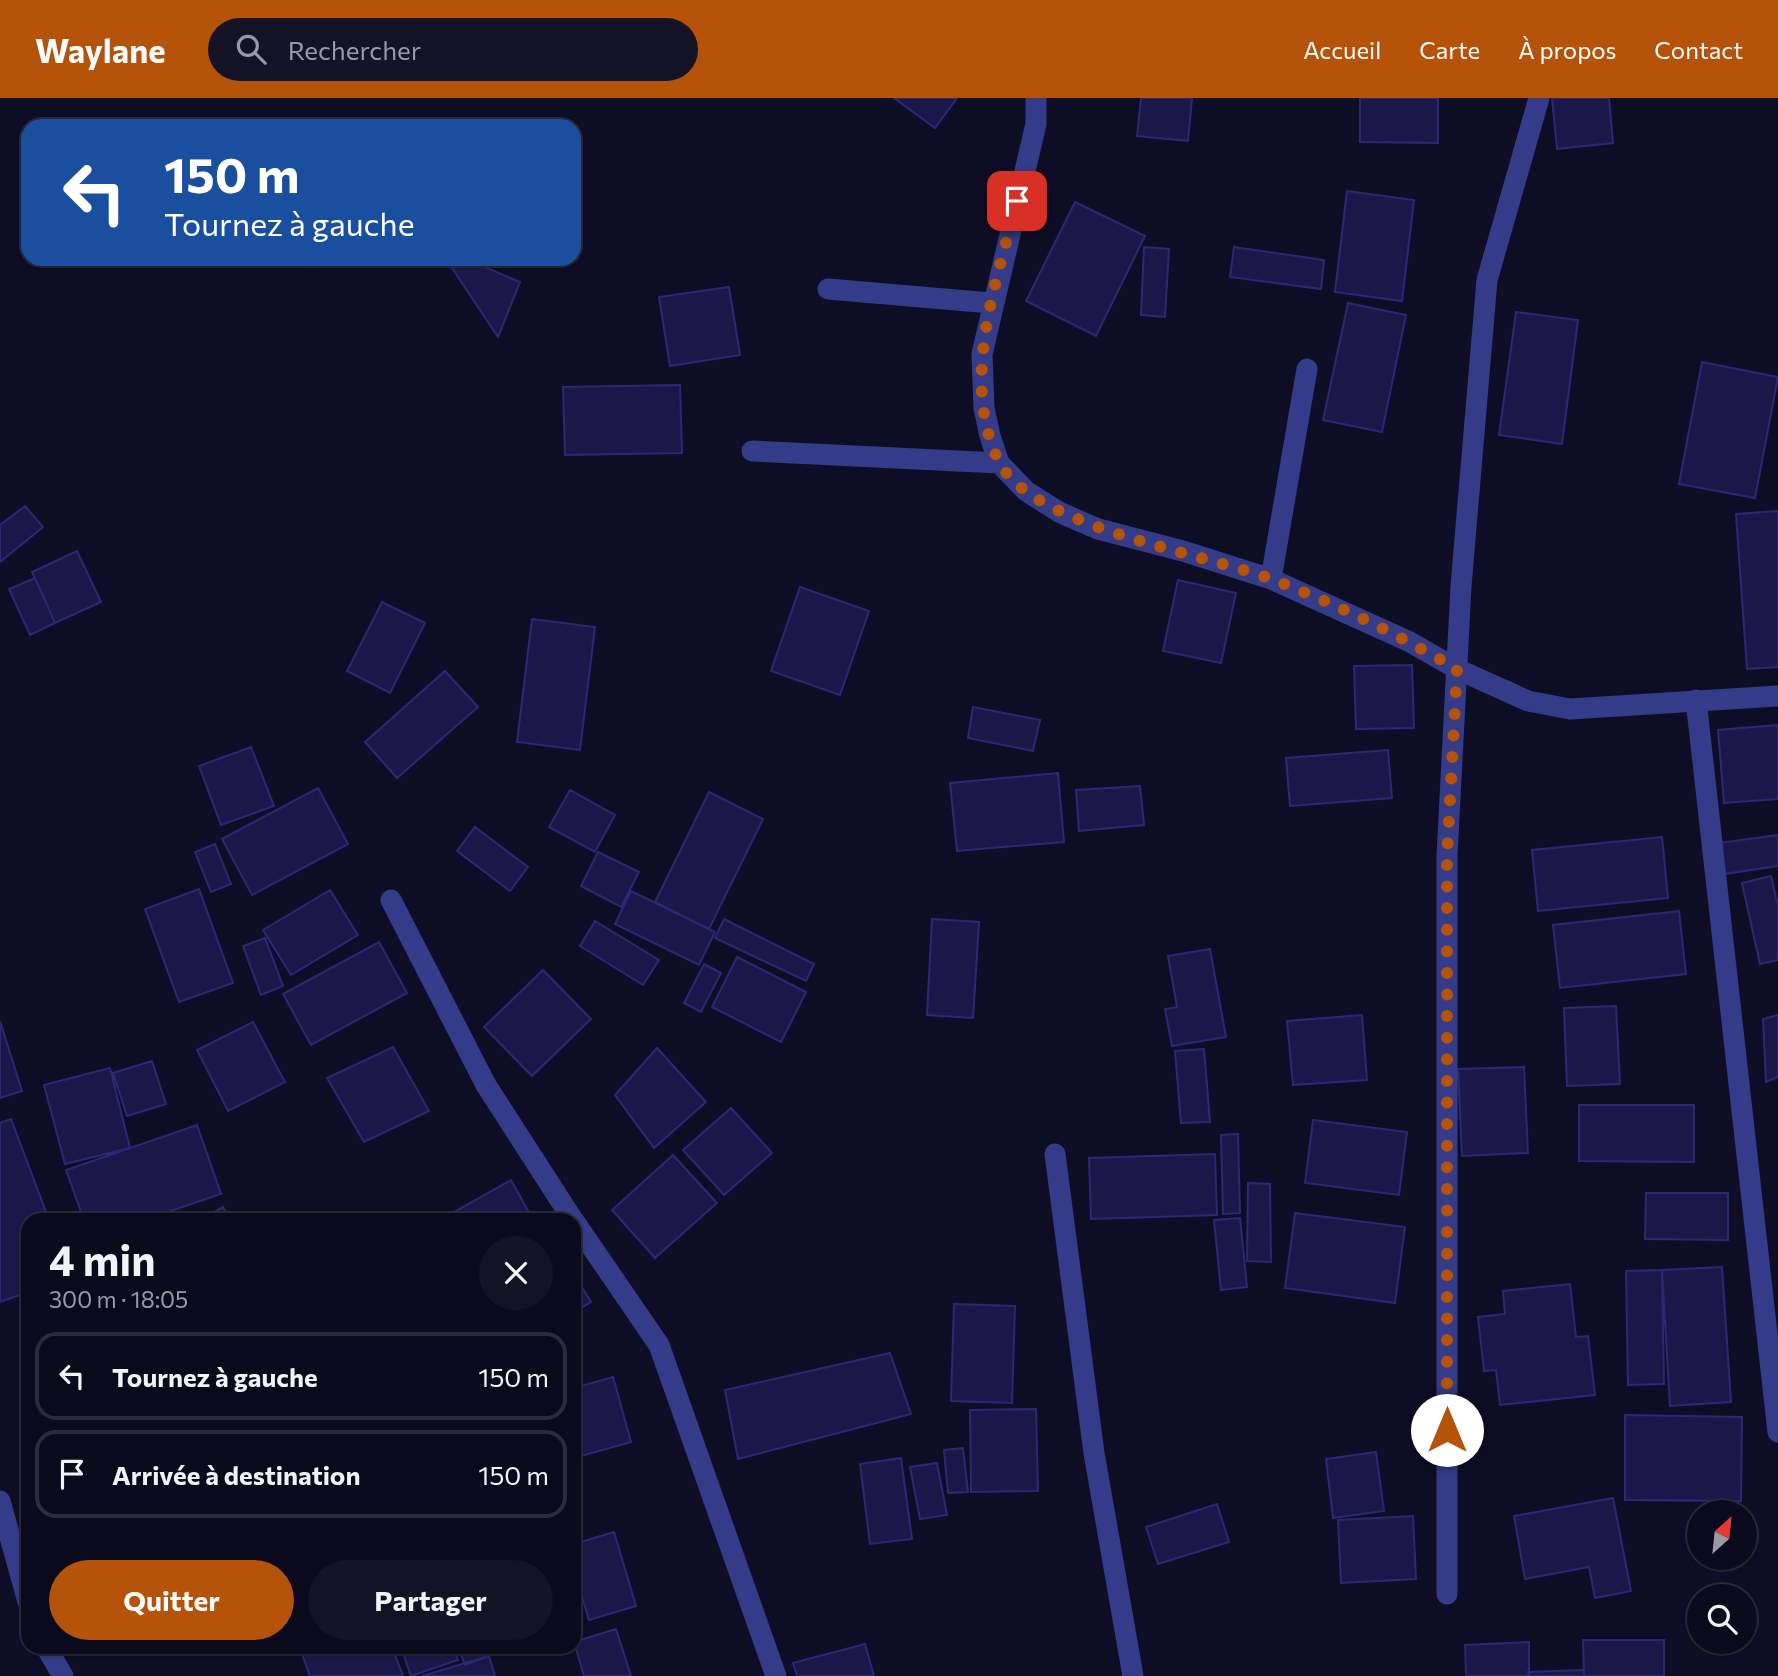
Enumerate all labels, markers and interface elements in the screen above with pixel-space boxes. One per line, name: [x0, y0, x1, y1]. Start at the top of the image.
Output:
search box: [208, 18, 698, 81]
text: Waylane: [35, 29, 166, 70]
icon: search: [232, 30, 270, 68]
text: Rechercher: [288, 34, 421, 65]
text: Accueil: [1303, 35, 1381, 64]
text: Carte: [1419, 35, 1480, 64]
text: À propos: [1518, 35, 1616, 64]
text: Contact: [1654, 35, 1743, 64]
text: 150 m: [164, 143, 299, 203]
icon: left: [49, 147, 140, 238]
pin: [987, 171, 1047, 231]
icon: arrive: [998, 182, 1036, 220]
text: Tournez à gauche: [164, 203, 415, 243]
text: 4 min: [49, 1233, 155, 1285]
button: close: [479, 1236, 553, 1310]
text: 300 m · 18:05: [49, 1285, 188, 1313]
icon: left: [53, 1357, 91, 1395]
text: Tournez à gauche: [112, 1361, 318, 1392]
text: 150 m: [478, 1361, 549, 1392]
position arrow: [1410, 1393, 1484, 1467]
icon: arrive: [53, 1455, 91, 1493]
text: Arrivée à destination: [112, 1459, 360, 1490]
text: 150 m: [478, 1459, 549, 1490]
north arrow: [1687, 1500, 1757, 1570]
map controls: [1687, 1500, 1757, 1654]
button: Quitter: [49, 1560, 294, 1640]
button: Partager: [308, 1560, 553, 1640]
button: search: [1687, 1584, 1757, 1654]

